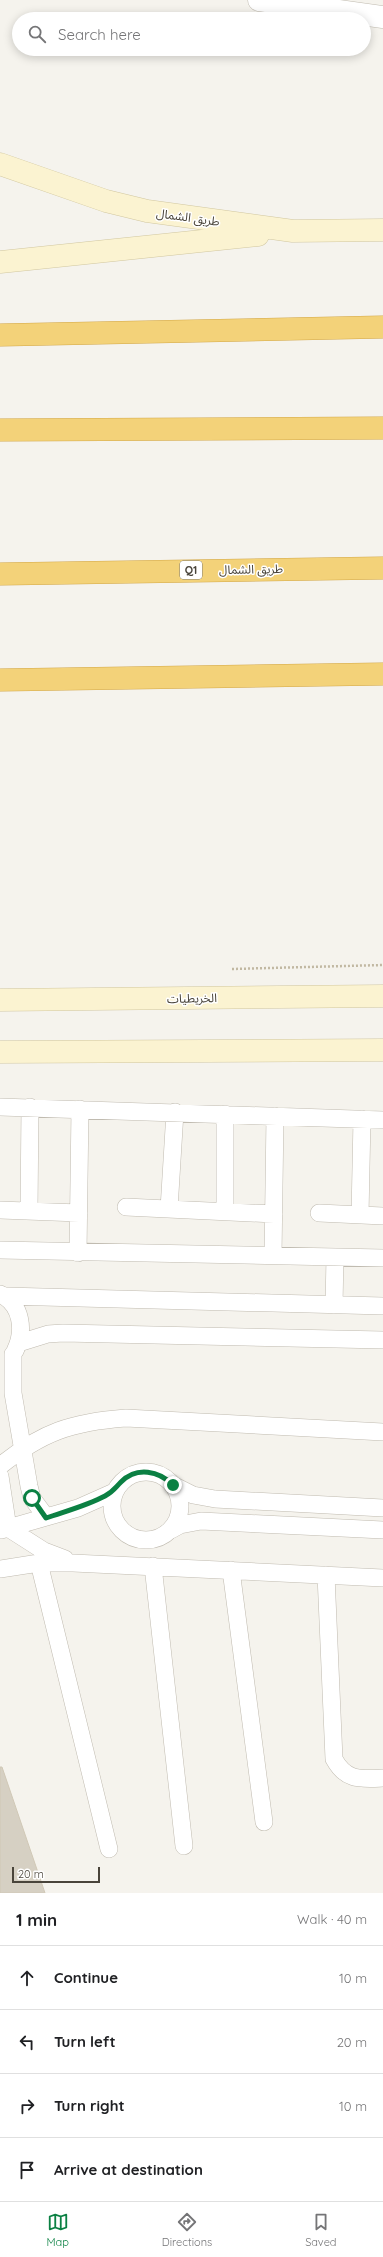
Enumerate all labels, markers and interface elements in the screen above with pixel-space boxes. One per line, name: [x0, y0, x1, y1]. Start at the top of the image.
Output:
search box: [12, 12, 371, 56]
icon: search: [26, 23, 48, 45]
text: Search here: [58, 25, 141, 44]
street label: طريق الشمال: [155, 205, 221, 230]
road number: Q1: [180, 561, 202, 579]
street label: طريق الشمال: [219, 561, 283, 578]
street label: الخريطيات: [167, 990, 217, 1006]
route end: [164, 1476, 182, 1494]
route start: [23, 1489, 41, 1507]
scale bar: [12, 1865, 100, 1884]
text: 20 m: [18, 1867, 44, 1881]
text: 1 min: [16, 1909, 57, 1930]
text: Walk · 40 m: [297, 1911, 367, 1927]
icon: ahead: [16, 1967, 38, 1989]
text: Continue: [54, 1968, 118, 1987]
text: 10 m: [339, 1970, 367, 1986]
icon: left: [16, 2031, 38, 2053]
text: Turn left: [54, 2032, 116, 2051]
text: 20 m: [337, 2034, 367, 2050]
icon: right: [16, 2095, 38, 2117]
text: Turn right: [54, 2096, 125, 2115]
text: 10 m: [339, 2098, 367, 2114]
icon: arrive: [16, 2159, 38, 2181]
text: Arrive at destination: [54, 2160, 203, 2179]
tab: Map: [46, 2211, 69, 2249]
tab: Directions: [162, 2211, 212, 2249]
tab: Saved: [305, 2211, 337, 2249]

